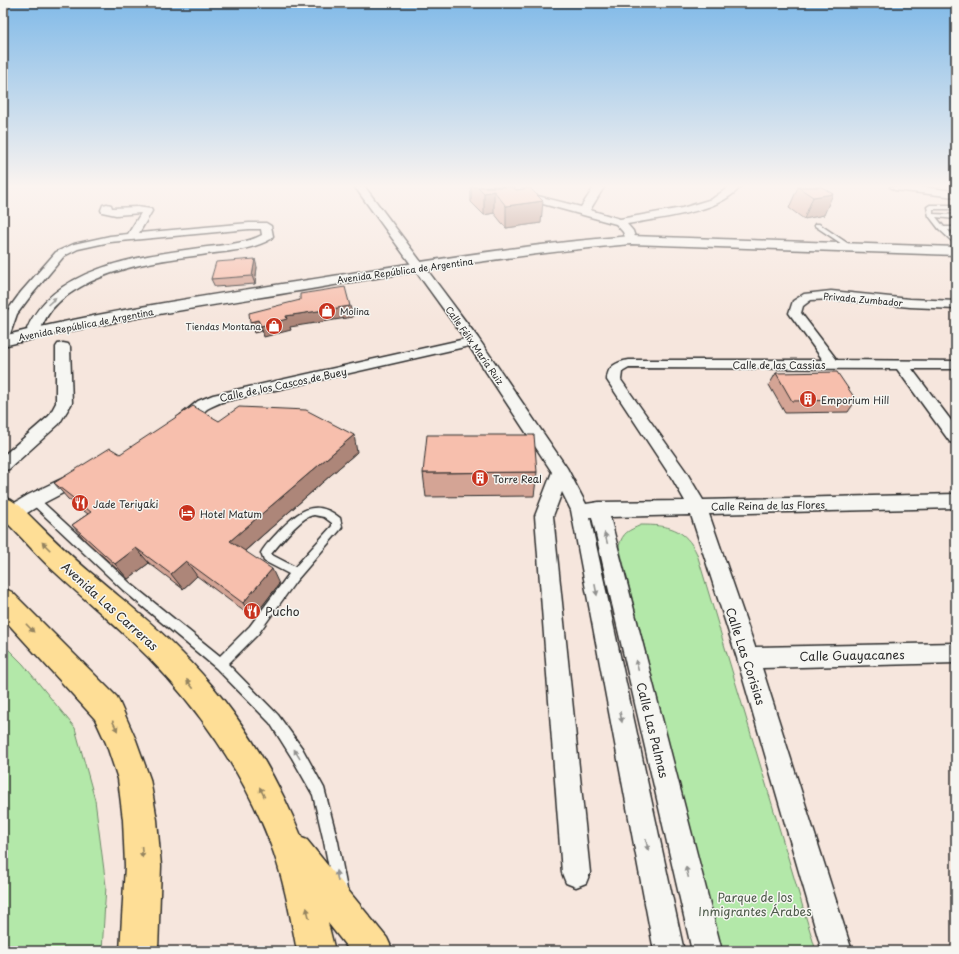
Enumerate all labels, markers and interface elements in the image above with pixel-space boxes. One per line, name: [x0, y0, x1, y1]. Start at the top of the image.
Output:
street label: Avenida República de Argentina: [336, 253, 474, 286]
street label: Privada Zumbador: [823, 289, 904, 310]
one-way arrow: [47, 296, 57, 305]
shop icon: Molina: [317, 301, 337, 321]
street label: Calle Félix María Ruiz: [443, 303, 508, 388]
street label: Avenida República de Argentina: [17, 304, 155, 344]
place label: Molina: [340, 304, 370, 318]
shop icon: Tiendas Montana: [264, 316, 284, 336]
place label: Tiendas Montana: [186, 319, 261, 333]
street label: Calle de las Cassias: [733, 357, 826, 372]
street label: Calle de los Cascos de Buey: [218, 363, 348, 405]
building icon: Emporium Hill: [798, 389, 818, 409]
place label: Emporium Hill: [821, 392, 890, 407]
building icon: Torre Real: [470, 468, 490, 488]
place label: Torre Real: [493, 471, 542, 486]
restaurant icon: Jade Teriyaki: [70, 493, 90, 513]
place label: Jade Teriyaki: [93, 496, 158, 511]
street label: Calle Reina de las Flores: [711, 496, 826, 513]
hotel icon: Hotel Matum: [177, 503, 197, 523]
place label: Hotel Matum: [200, 506, 262, 521]
one-way arrow: [603, 532, 609, 544]
one-way arrow: [41, 541, 51, 551]
street label: Avenida Las Carreras: [58, 558, 163, 655]
one-way arrow: [593, 584, 599, 596]
restaurant icon: Pucho: [242, 601, 262, 621]
place label: Pucho: [265, 602, 300, 620]
street label: Calle Las Corisias: [722, 605, 770, 708]
one-way arrow: [25, 623, 35, 633]
street label: Calle Guayacanes: [799, 645, 905, 665]
one-way arrow: [633, 658, 639, 671]
one-way arrow: [186, 678, 195, 689]
street label: Calle Las Palmas: [632, 680, 674, 780]
one-way arrow: [619, 711, 625, 723]
one-way arrow: [112, 720, 118, 732]
one-way arrow: [294, 748, 301, 760]
one-way arrow: [259, 786, 265, 797]
one-way arrow: [644, 838, 650, 851]
one-way arrow: [138, 846, 145, 858]
one-way arrow: [684, 866, 690, 879]
one-way arrow: [334, 870, 340, 882]
park label: Parque de los Inmigrantes Árabes: [698, 888, 812, 920]
one-way arrow: [304, 907, 310, 919]

